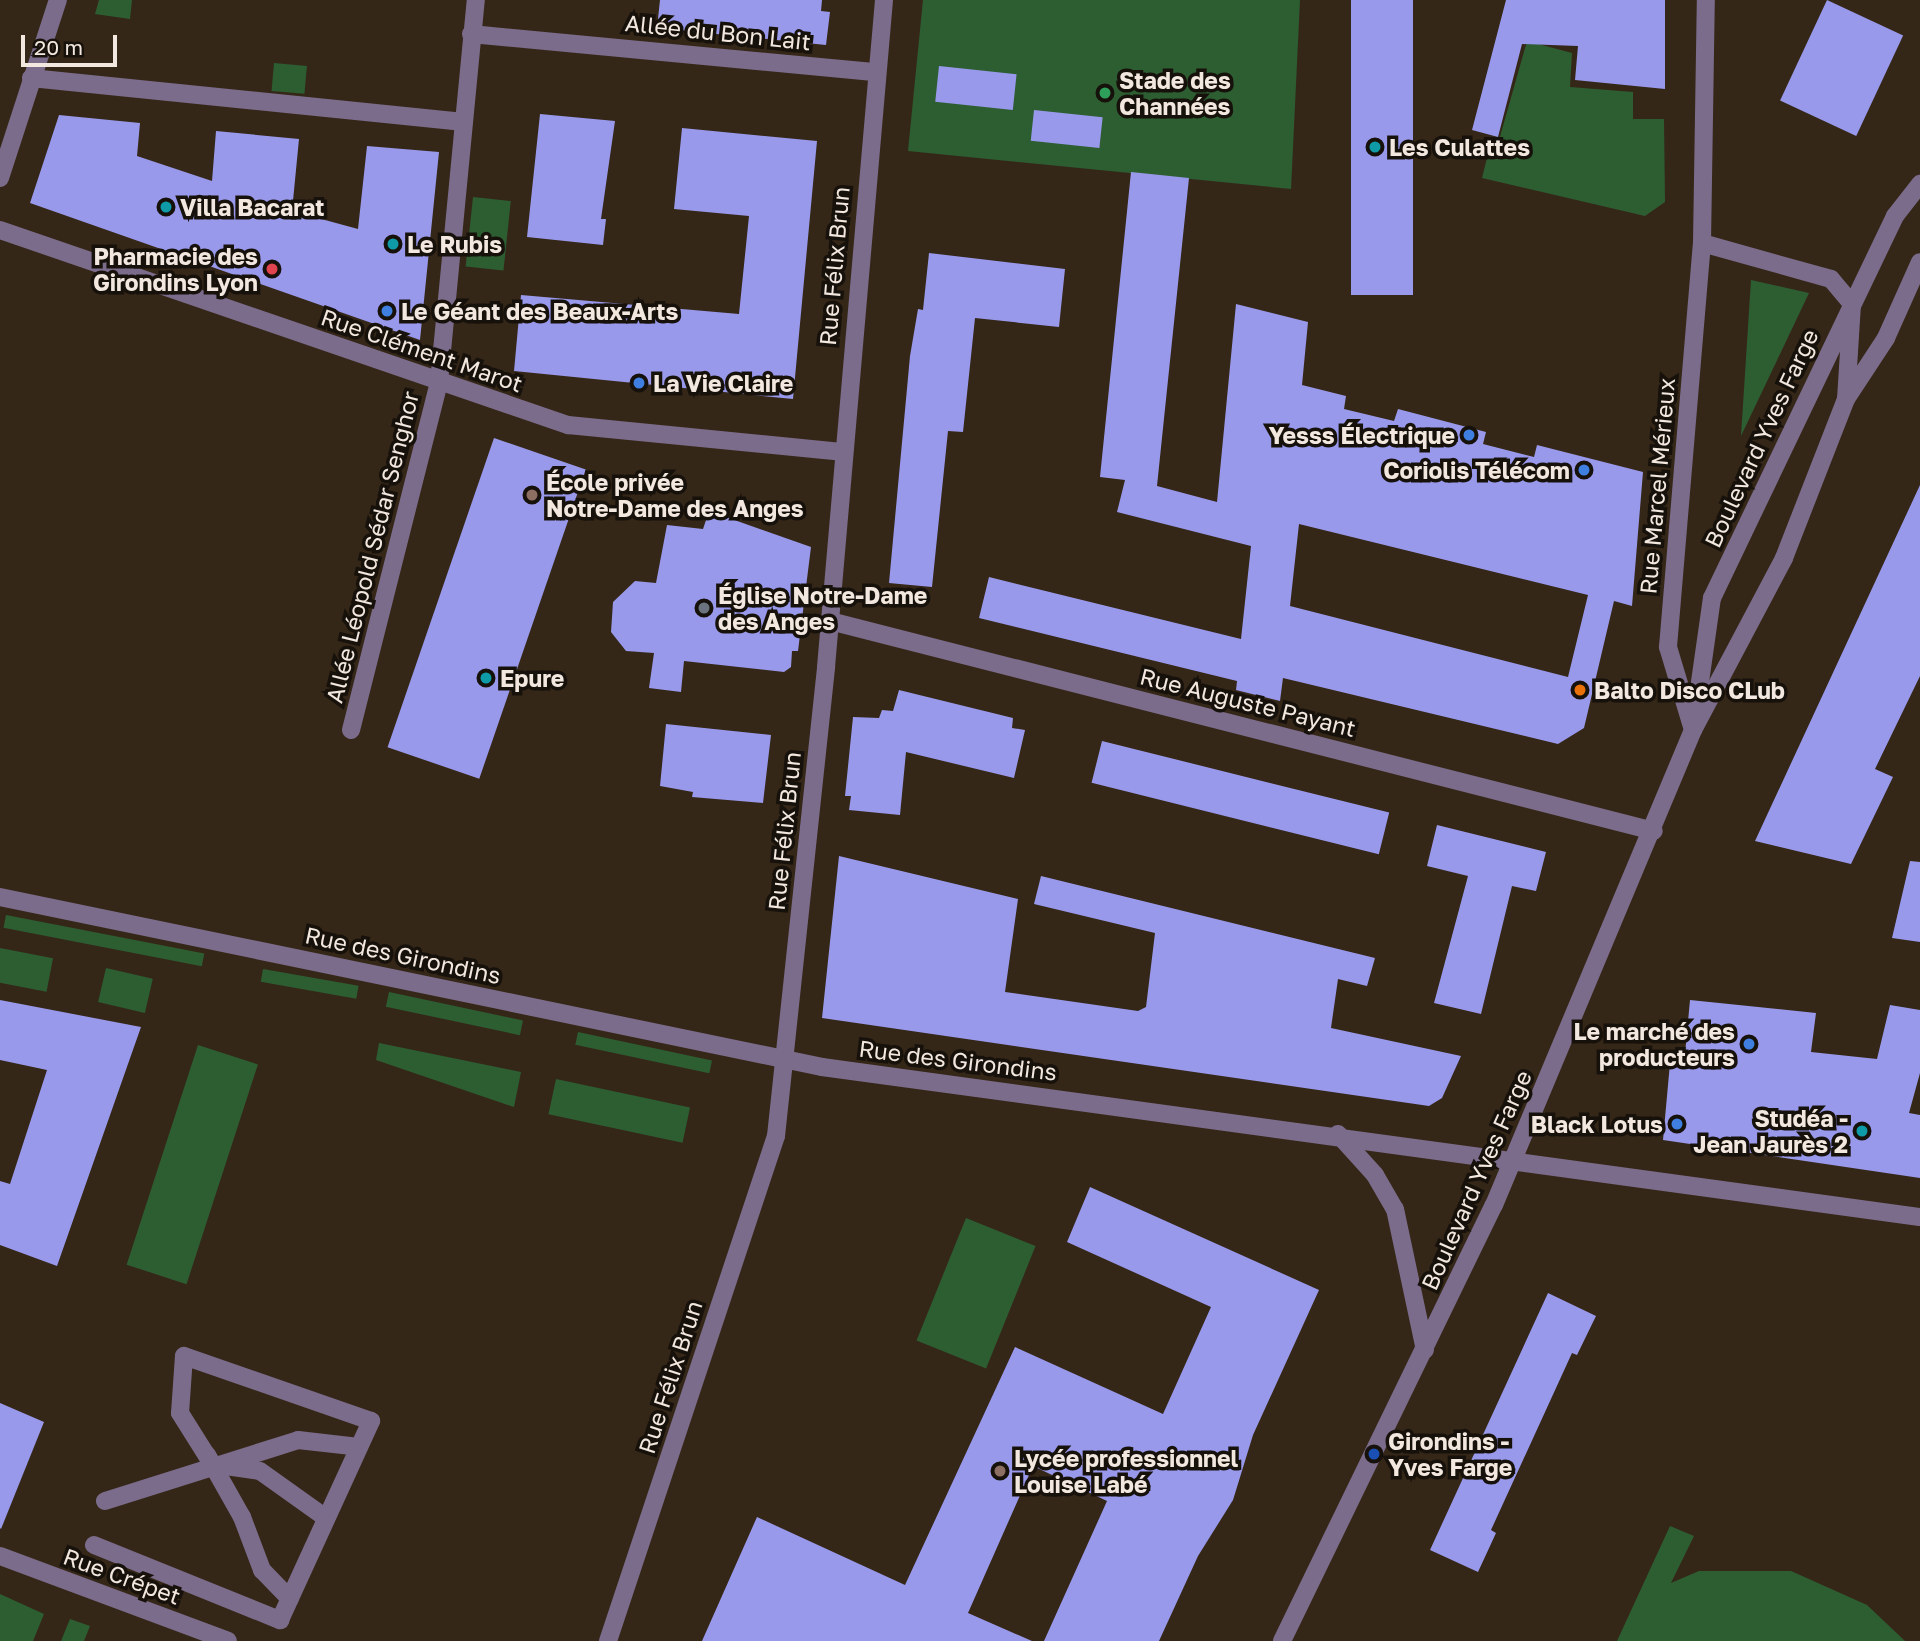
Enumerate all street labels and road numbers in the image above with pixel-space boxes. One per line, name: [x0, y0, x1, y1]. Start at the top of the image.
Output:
street label: Allée du Bon Lait: [624, 9, 812, 55]
street label: Rue Félix Brun: [813, 185, 855, 347]
street label: Rue Clément Marot: [318, 303, 526, 397]
street label: Boulevard Yves Farge: [1698, 325, 1824, 551]
street label: Rue Marcel Mérieux: [1634, 377, 1680, 595]
street label: Allée Léopold Sédar Senghor: [320, 388, 424, 706]
street label: Rue Auguste Payant: [1137, 662, 1359, 742]
street label: Rue Félix Brun: [762, 750, 806, 912]
street label: Rue des Girondins: [303, 921, 503, 989]
street label: Rue des Girondins: [857, 1034, 1059, 1086]
street label: Boulevard Yves Farge: [1415, 1066, 1537, 1294]
street label: Rue Félix Brun: [632, 1297, 708, 1457]
street label: Rue Crépet: [60, 1542, 184, 1610]

